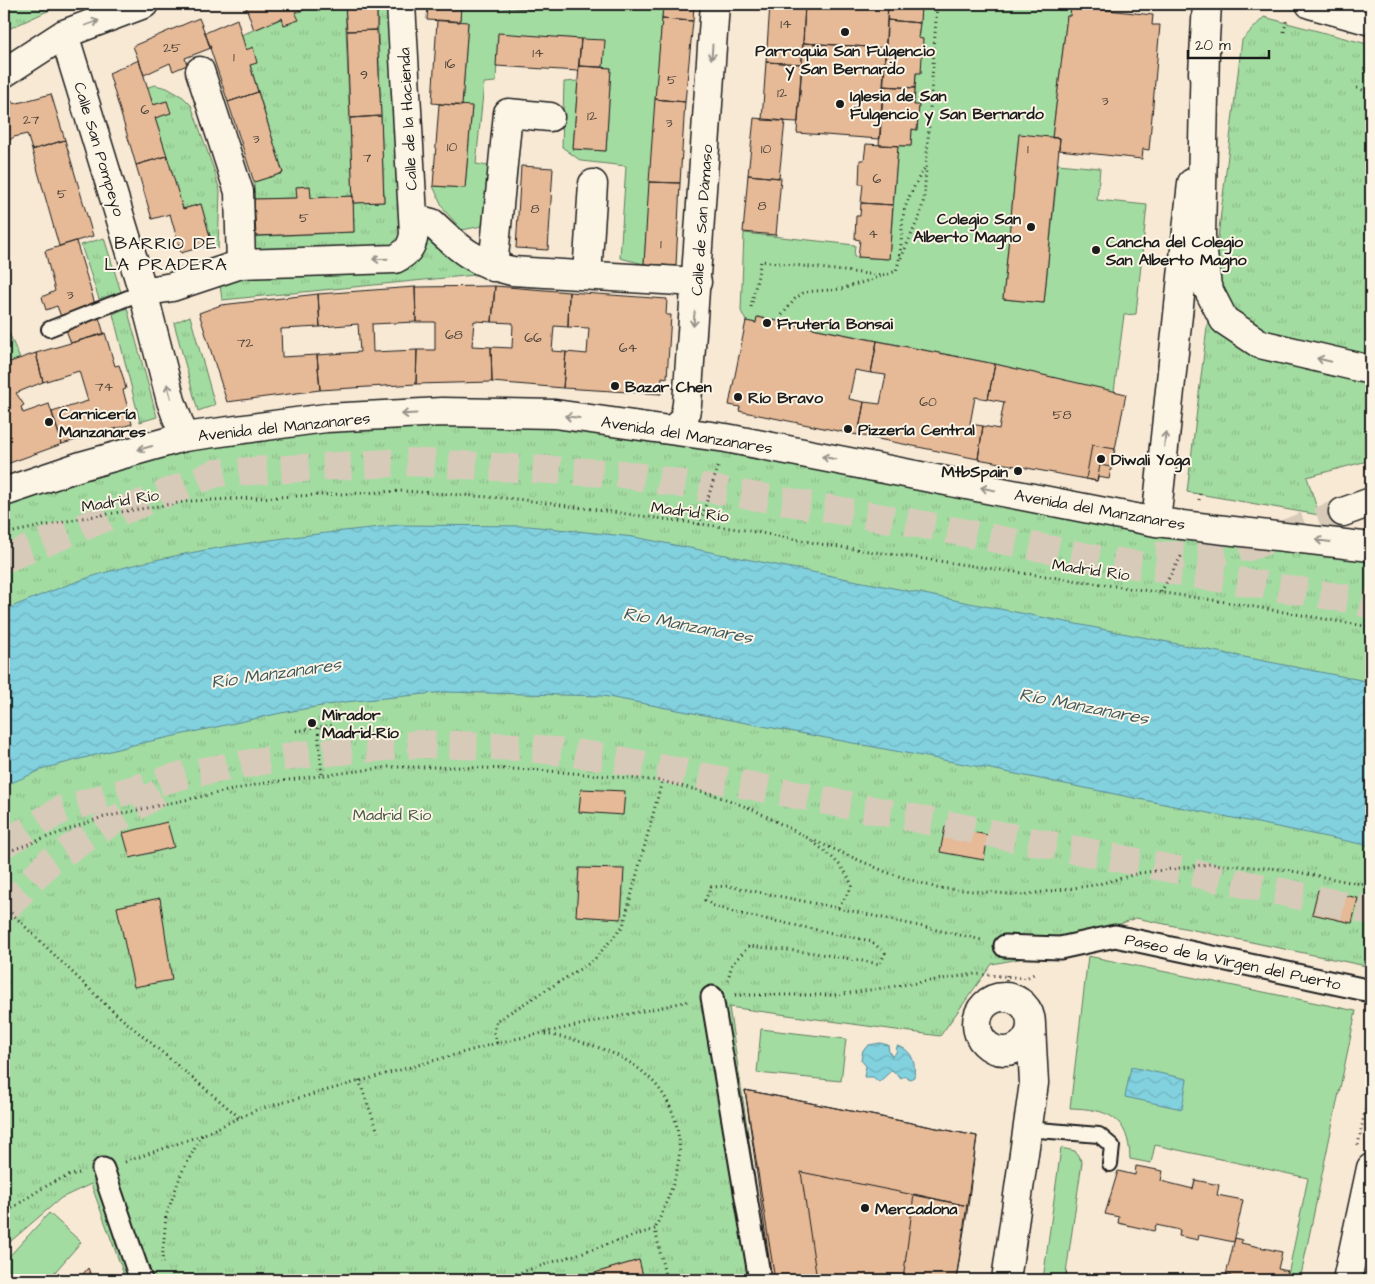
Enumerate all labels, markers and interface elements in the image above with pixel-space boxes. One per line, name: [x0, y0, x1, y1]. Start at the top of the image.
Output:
house number: 14: [780, 14, 792, 34]
one-way arrow: [84, 18, 99, 28]
marker: Parroquia San Fulgencio y San Bernardo: [839, 26, 851, 38]
scale bar: [1188, 28, 1269, 60]
text: 20 m: [1195, 35, 1231, 56]
house number: 25: [163, 38, 181, 58]
place label: Parroquia San Fulgencio y San Bernardo: [755, 40, 936, 81]
house number: 14: [532, 43, 544, 63]
one-way arrow: [707, 44, 717, 60]
house number: 1: [233, 47, 235, 67]
street label: Calle de la Hacienda: [393, 47, 423, 191]
house number: 16: [445, 54, 456, 74]
house number: 9: [360, 65, 368, 85]
house number: 5: [667, 70, 677, 90]
street label: Calle San Pompeyo: [67, 79, 130, 219]
house number: 12: [777, 83, 787, 103]
place label: Iglesia de San Fulgencio y San Bernardo: [850, 85, 1045, 127]
house number: 3: [1101, 91, 1109, 111]
marker: Iglesia de San Fulgencio y San Bernardo: [834, 98, 846, 110]
house number: 6: [141, 100, 150, 120]
house number: 12: [587, 106, 597, 126]
house number: 27: [23, 110, 40, 130]
house number: 3: [665, 113, 673, 133]
house number: 3: [252, 129, 260, 149]
house number: 10: [447, 137, 457, 157]
house number: 10: [761, 139, 771, 159]
house number: 1: [1027, 139, 1029, 159]
street label: Calle de San Dámaso: [686, 144, 718, 297]
house number: 7: [363, 148, 372, 168]
house number: 6: [873, 169, 882, 189]
house number: 5: [57, 184, 67, 204]
house number: 8: [757, 196, 767, 216]
house number: 8: [530, 199, 540, 219]
house number: 5: [299, 208, 309, 228]
place label: Colegio San Alberto Magno: [913, 208, 1022, 250]
marker: Colegio San Alberto Magno: [1025, 221, 1037, 233]
house number: 4: [868, 224, 878, 244]
district label: BARRIO DE LA PRADERA: [104, 231, 228, 277]
place label: Cancha del Colegio San Alberto Magno: [1105, 231, 1248, 273]
house number: 1: [660, 234, 662, 254]
marker: Cancha del Colegio San Alberto Magno: [1090, 244, 1102, 256]
one-way arrow: [372, 255, 388, 264]
house number: 3: [66, 285, 74, 305]
one-way arrow: [689, 311, 699, 327]
place label: Frutería Bonsai: [777, 313, 894, 335]
marker: Frutería Bonsai: [761, 317, 773, 329]
house number: 68: [445, 325, 463, 345]
house number: 66: [524, 328, 542, 348]
house number: 72: [237, 333, 253, 353]
house number: 64: [619, 338, 638, 358]
one-way arrow: [1316, 355, 1332, 364]
place label: Bazar Chen: [625, 376, 712, 398]
house number: 74: [95, 377, 114, 397]
marker: Bazar Chen: [609, 380, 621, 392]
one-way arrow: [163, 384, 173, 400]
place label: Río Bravo: [748, 387, 824, 409]
marker: Río Bravo: [732, 391, 744, 403]
house number: 60: [919, 392, 937, 412]
place label: Carnicería Manzanares: [59, 403, 146, 443]
house number: 58: [1053, 405, 1072, 425]
street label: Avenida del Manzanares: [197, 407, 371, 447]
one-way arrow: [402, 409, 418, 418]
one-way arrow: [564, 411, 580, 421]
street label: Avenida del Manzanares: [600, 411, 774, 459]
marker: Carnicería Manzanares: [43, 416, 55, 428]
place label: Pizzería Central: [858, 419, 975, 441]
marker: Pizzería Central: [842, 423, 854, 435]
one-way arrow: [1160, 431, 1170, 447]
one-way arrow: [137, 443, 153, 453]
place label: Diwali Yoga: [1111, 449, 1191, 473]
one-way arrow: [821, 452, 837, 462]
marker: Diwali Yoga: [1095, 453, 1107, 465]
place label: MtbSpain: [942, 461, 1008, 483]
marker: MtbSpain: [1012, 465, 1024, 477]
one-way arrow: [981, 483, 997, 493]
street label: Madrid Río: [80, 484, 161, 518]
street label: Avenida del Manzanares: [1013, 484, 1187, 536]
street label: Madrid Río: [650, 496, 730, 528]
one-way arrow: [1315, 536, 1331, 546]
street label: Madrid Río: [1051, 554, 1131, 586]
water label: Río Manzanares: [621, 601, 755, 650]
water label: Río Manzanares: [210, 652, 344, 695]
water label: Río Manzanares: [1017, 682, 1151, 731]
place label: Mirador Madrid-Río: [322, 704, 400, 744]
marker: Mirador Madrid-Río: [306, 717, 318, 729]
park label: Madrid Río: [353, 804, 431, 826]
street label: Paseo de la Virgen del Puerto: [1122, 928, 1343, 997]
place label: Mercadona: [875, 1198, 958, 1220]
marker: Mercadona: [859, 1202, 871, 1214]

